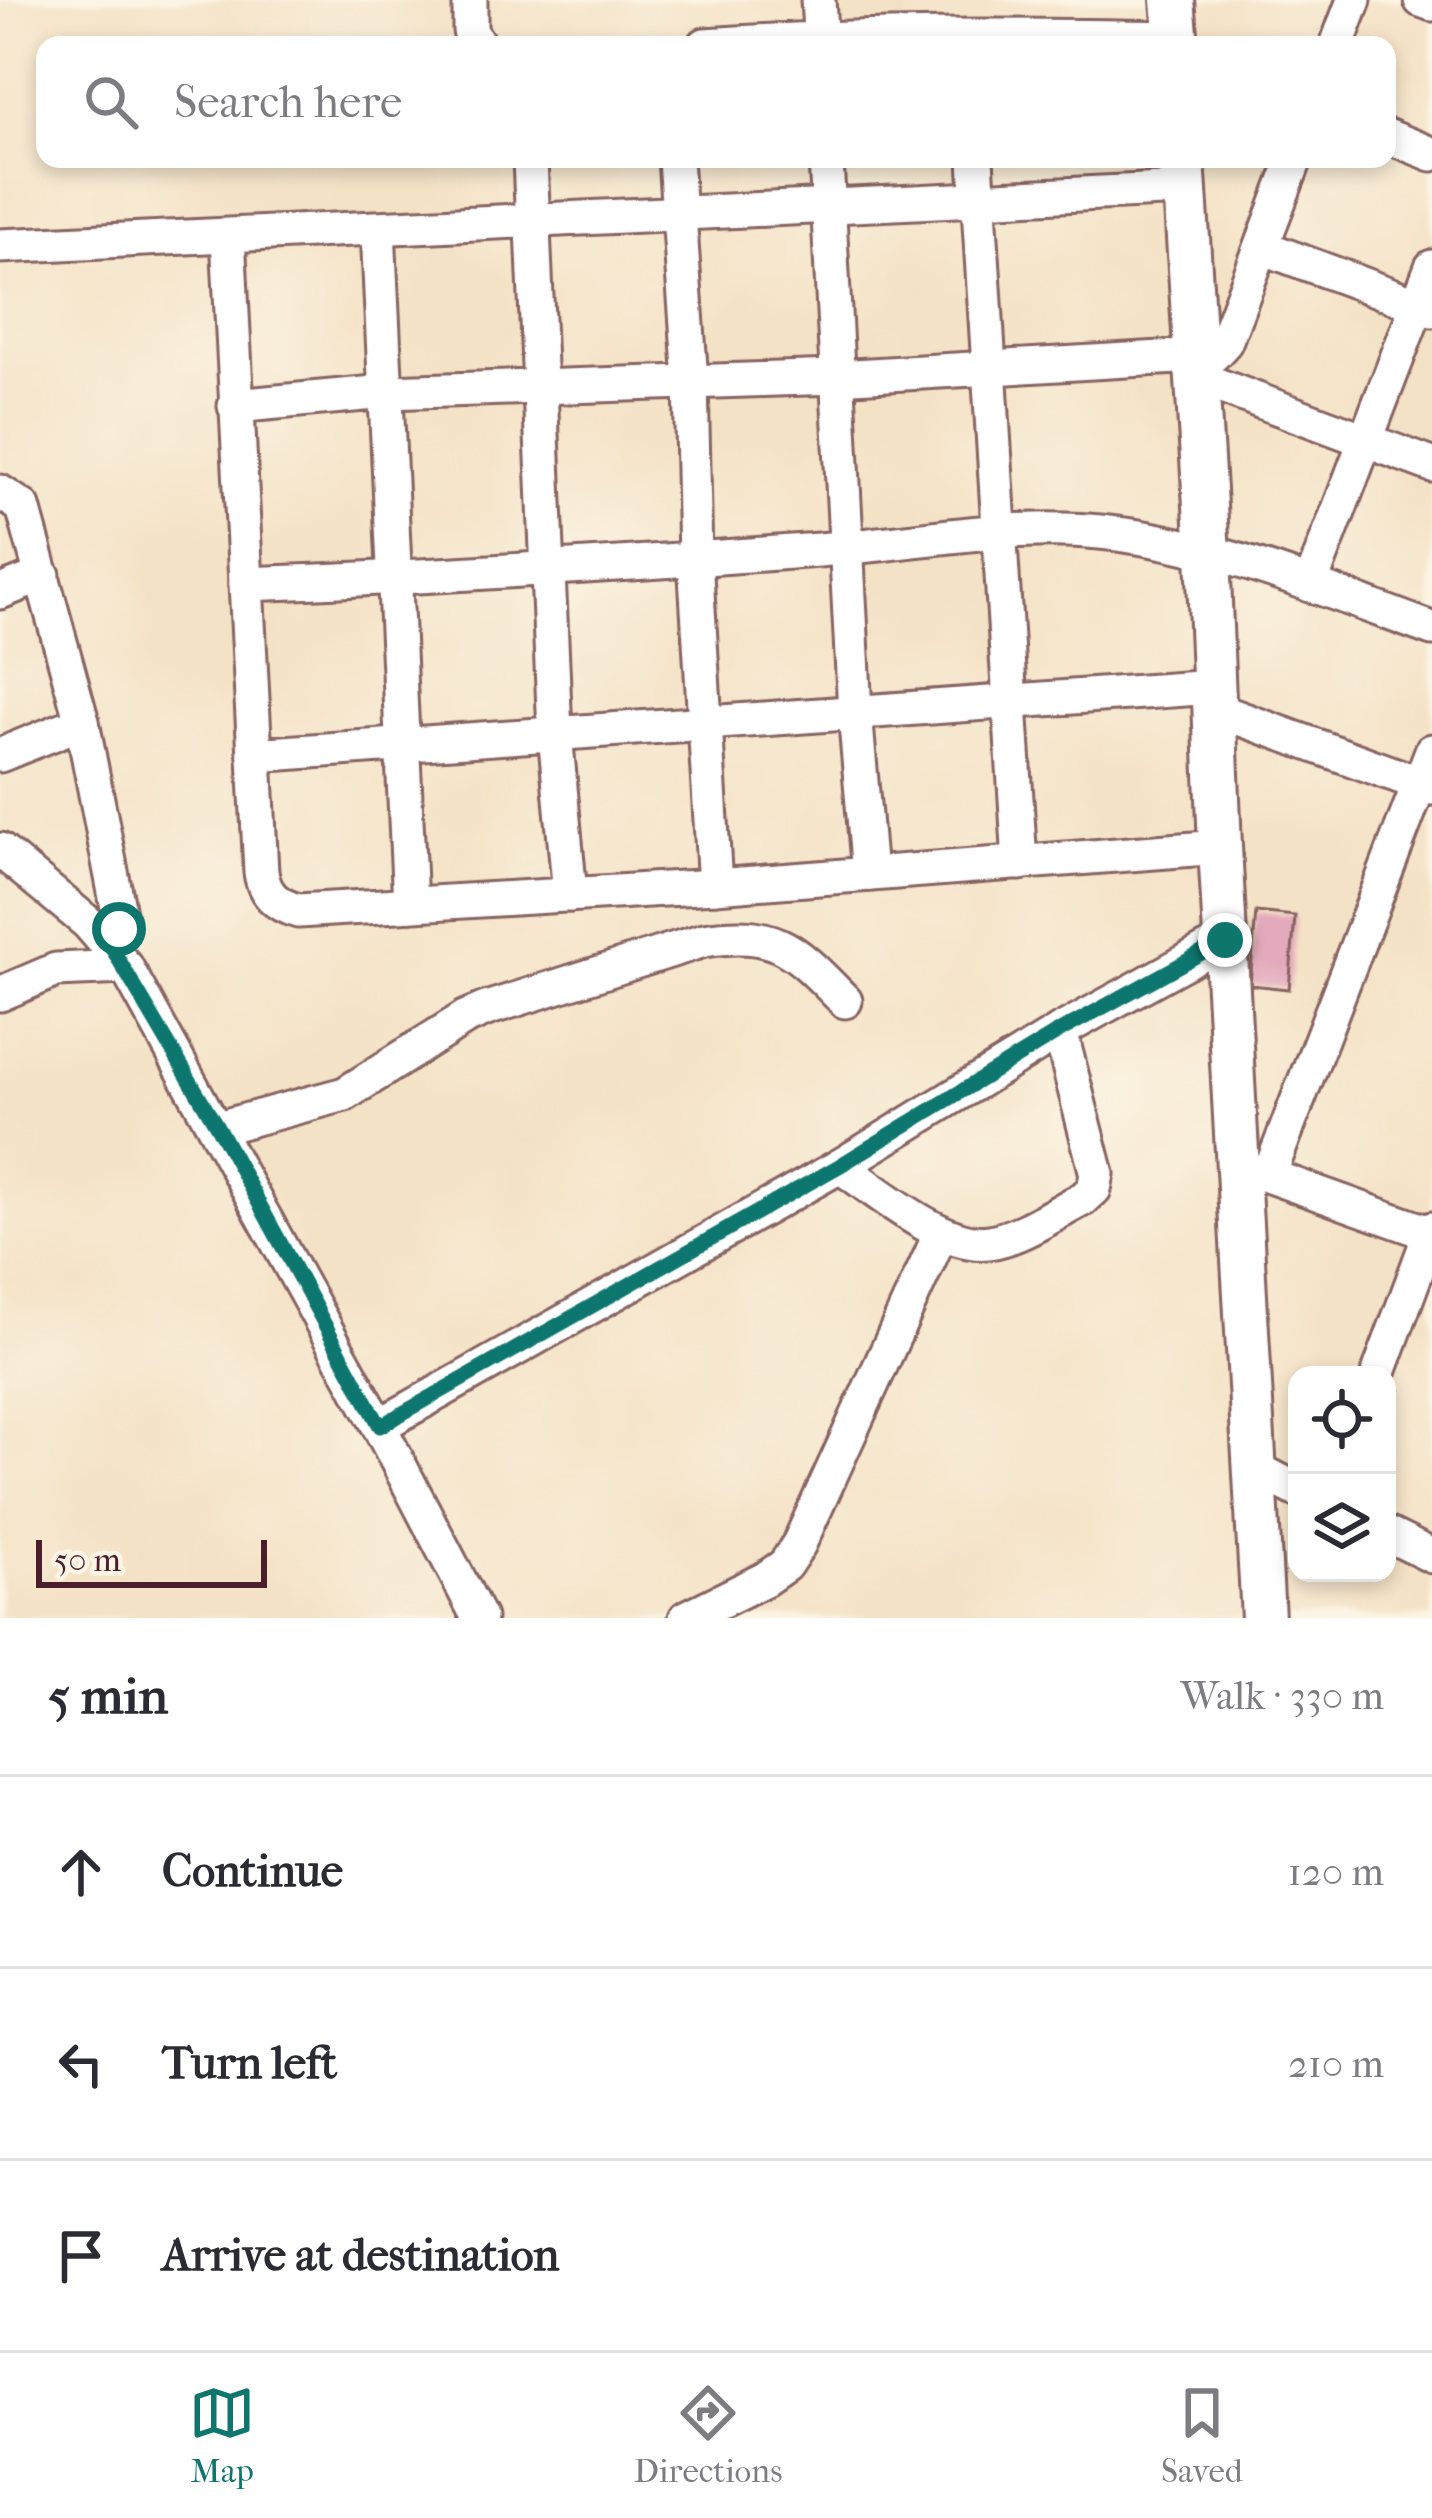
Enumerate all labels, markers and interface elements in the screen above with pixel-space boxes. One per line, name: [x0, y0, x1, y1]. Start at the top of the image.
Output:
search box: [36, 36, 1396, 168]
icon: search: [78, 69, 144, 135]
text: Search here: [174, 76, 402, 129]
route start: [92, 902, 146, 956]
route end: [1198, 913, 1252, 967]
map controls: [1288, 1366, 1396, 1582]
button: locate: [1288, 1366, 1396, 1474]
button: layers: [1288, 1474, 1396, 1582]
scale bar: [36, 1534, 267, 1587]
text: 50 m: [54, 1541, 121, 1580]
text: 5 min: [48, 1666, 168, 1726]
text: Walk · 330 m: [1181, 1673, 1384, 1719]
icon: ahead: [48, 1839, 114, 1905]
text: Continue: [162, 1845, 343, 1898]
text: 120 m: [1288, 1849, 1384, 1895]
icon: left: [48, 2031, 114, 2097]
text: Turn left: [162, 2037, 337, 2090]
text: 210 m: [1288, 2041, 1384, 2087]
icon: arrive: [48, 2223, 114, 2289]
text: Arrive at destination: [162, 2229, 559, 2282]
tab: Map: [189, 2380, 255, 2491]
tab: Directions: [634, 2380, 782, 2491]
tab: Saved: [1161, 2380, 1243, 2491]

